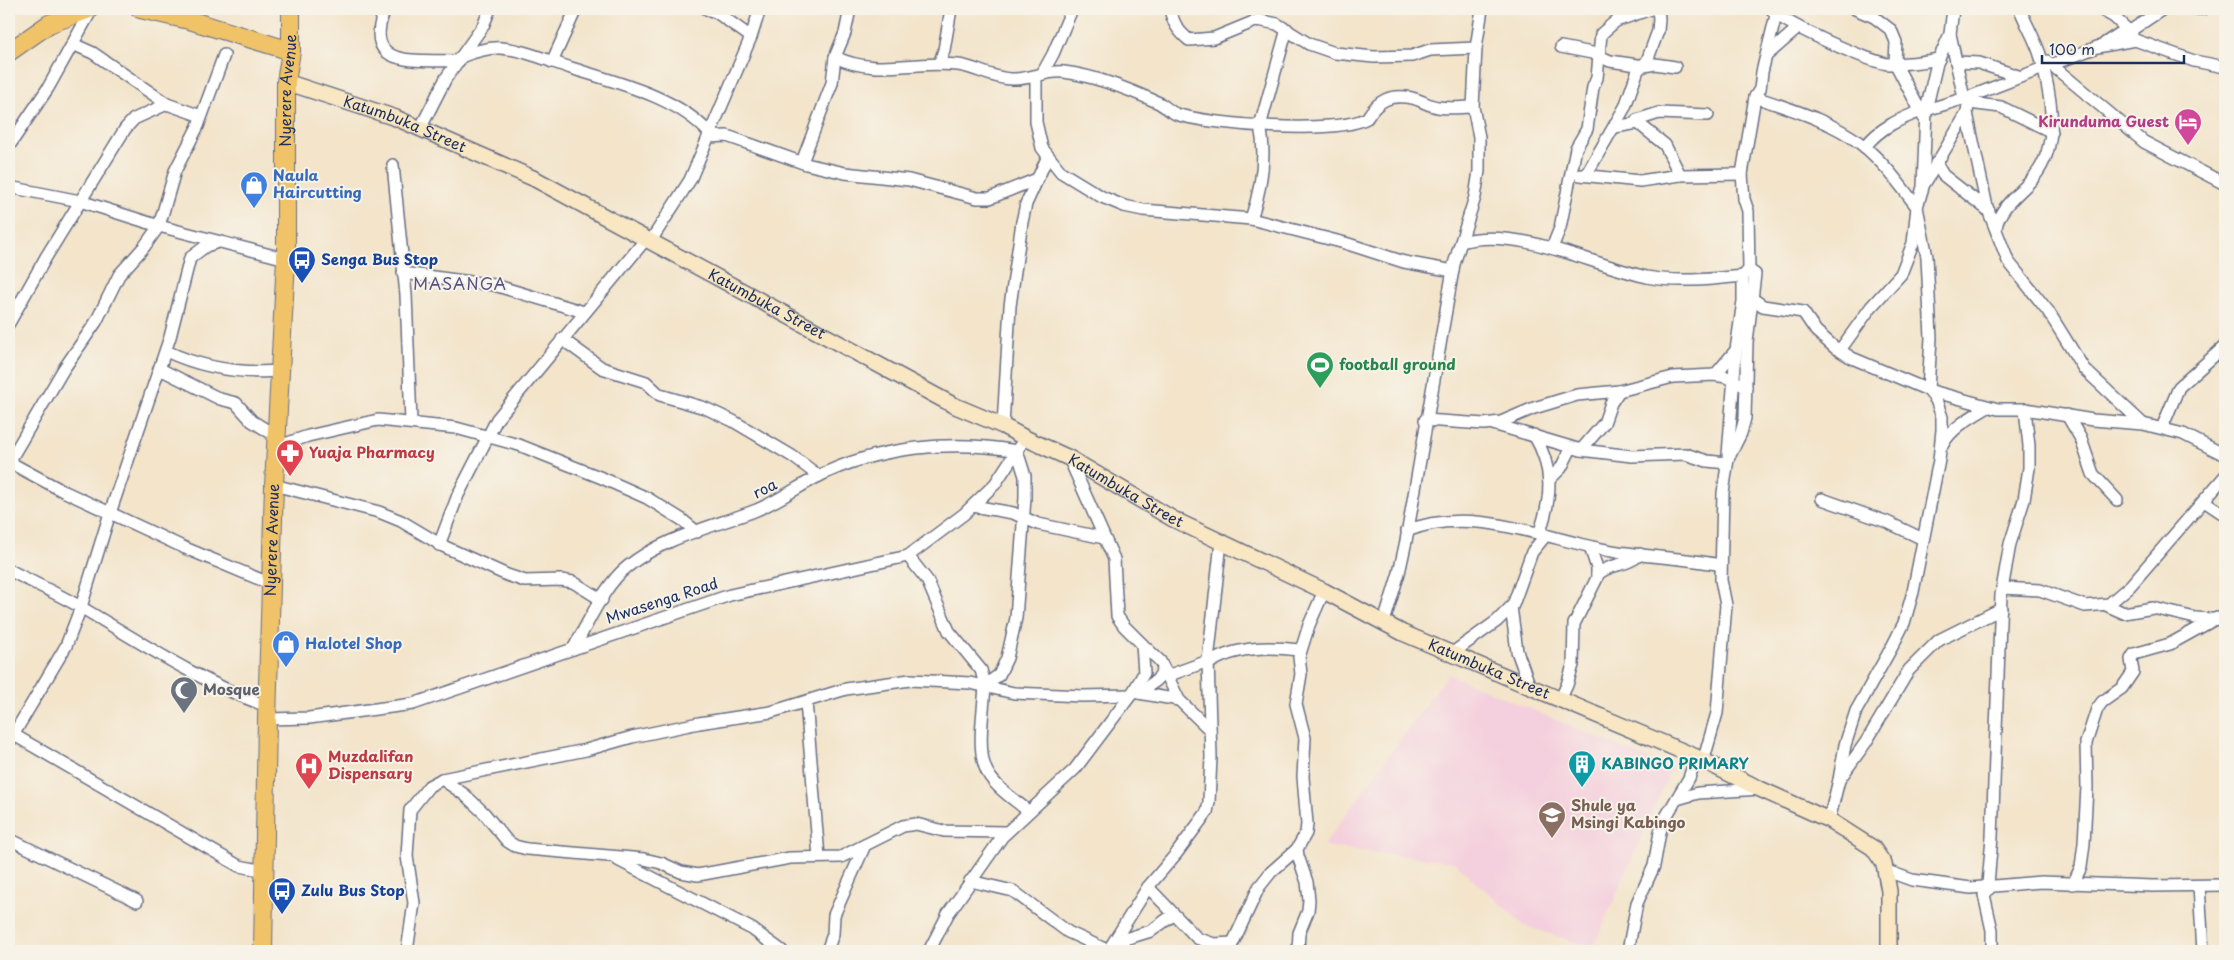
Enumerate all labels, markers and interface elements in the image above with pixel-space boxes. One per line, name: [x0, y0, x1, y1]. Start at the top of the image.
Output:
scale bar: [2042, 32, 2184, 64]
street label: Nyerere Avenue: [273, 34, 301, 147]
text: 100 m: [2049, 37, 2095, 60]
street label: Katumbuka Street: [341, 89, 470, 157]
hotel icon: Kirunduma Guest: [2173, 107, 2203, 146]
place label: Kirunduma Guest: [2038, 109, 2169, 132]
place label: Naula Haircutting: [273, 163, 362, 203]
shop icon: Naula Haircutting: [239, 170, 269, 209]
bus stop icon: Senga Bus Stop: [287, 245, 317, 284]
place label: Senga Bus Stop: [321, 247, 438, 270]
street label: Katumbuka Street: [705, 262, 830, 344]
district label: MASANGA: [413, 271, 507, 295]
sports icon: football ground: [1305, 350, 1335, 389]
place label: football ground: [1339, 352, 1456, 375]
pharmacy icon: Yuaja Pharmacy: [275, 438, 305, 477]
place label: Yuaja Pharmacy: [309, 440, 435, 463]
street label: Katumbuka Street: [1064, 447, 1188, 532]
street label: roa: [748, 472, 781, 503]
street label: Nyerere Avenue: [258, 483, 284, 597]
street label: Mwasenga Road: [602, 571, 721, 629]
shop icon: Halotel Shop: [271, 629, 301, 668]
place label: Halotel Shop: [305, 631, 402, 654]
street label: Katumbuka Street: [1425, 632, 1554, 704]
mosque icon: Mosque: [169, 675, 199, 714]
place label: Mosque: [203, 677, 260, 700]
place label: Muzdalifan Dispensary: [328, 744, 414, 784]
building icon: KABINGO PRIMARY: [1567, 749, 1597, 788]
hospital icon: Muzdalifan Dispensary: [294, 751, 324, 790]
place label: KABINGO PRIMARY: [1601, 751, 1750, 774]
place label: Shule ya Msingi Kabingo: [1571, 793, 1686, 833]
school or university icon: Shule ya Msingi Kabingo: [1537, 800, 1567, 839]
bus stop icon: Zulu Bus Stop: [267, 876, 297, 915]
place label: Zulu Bus Stop: [301, 878, 405, 901]

